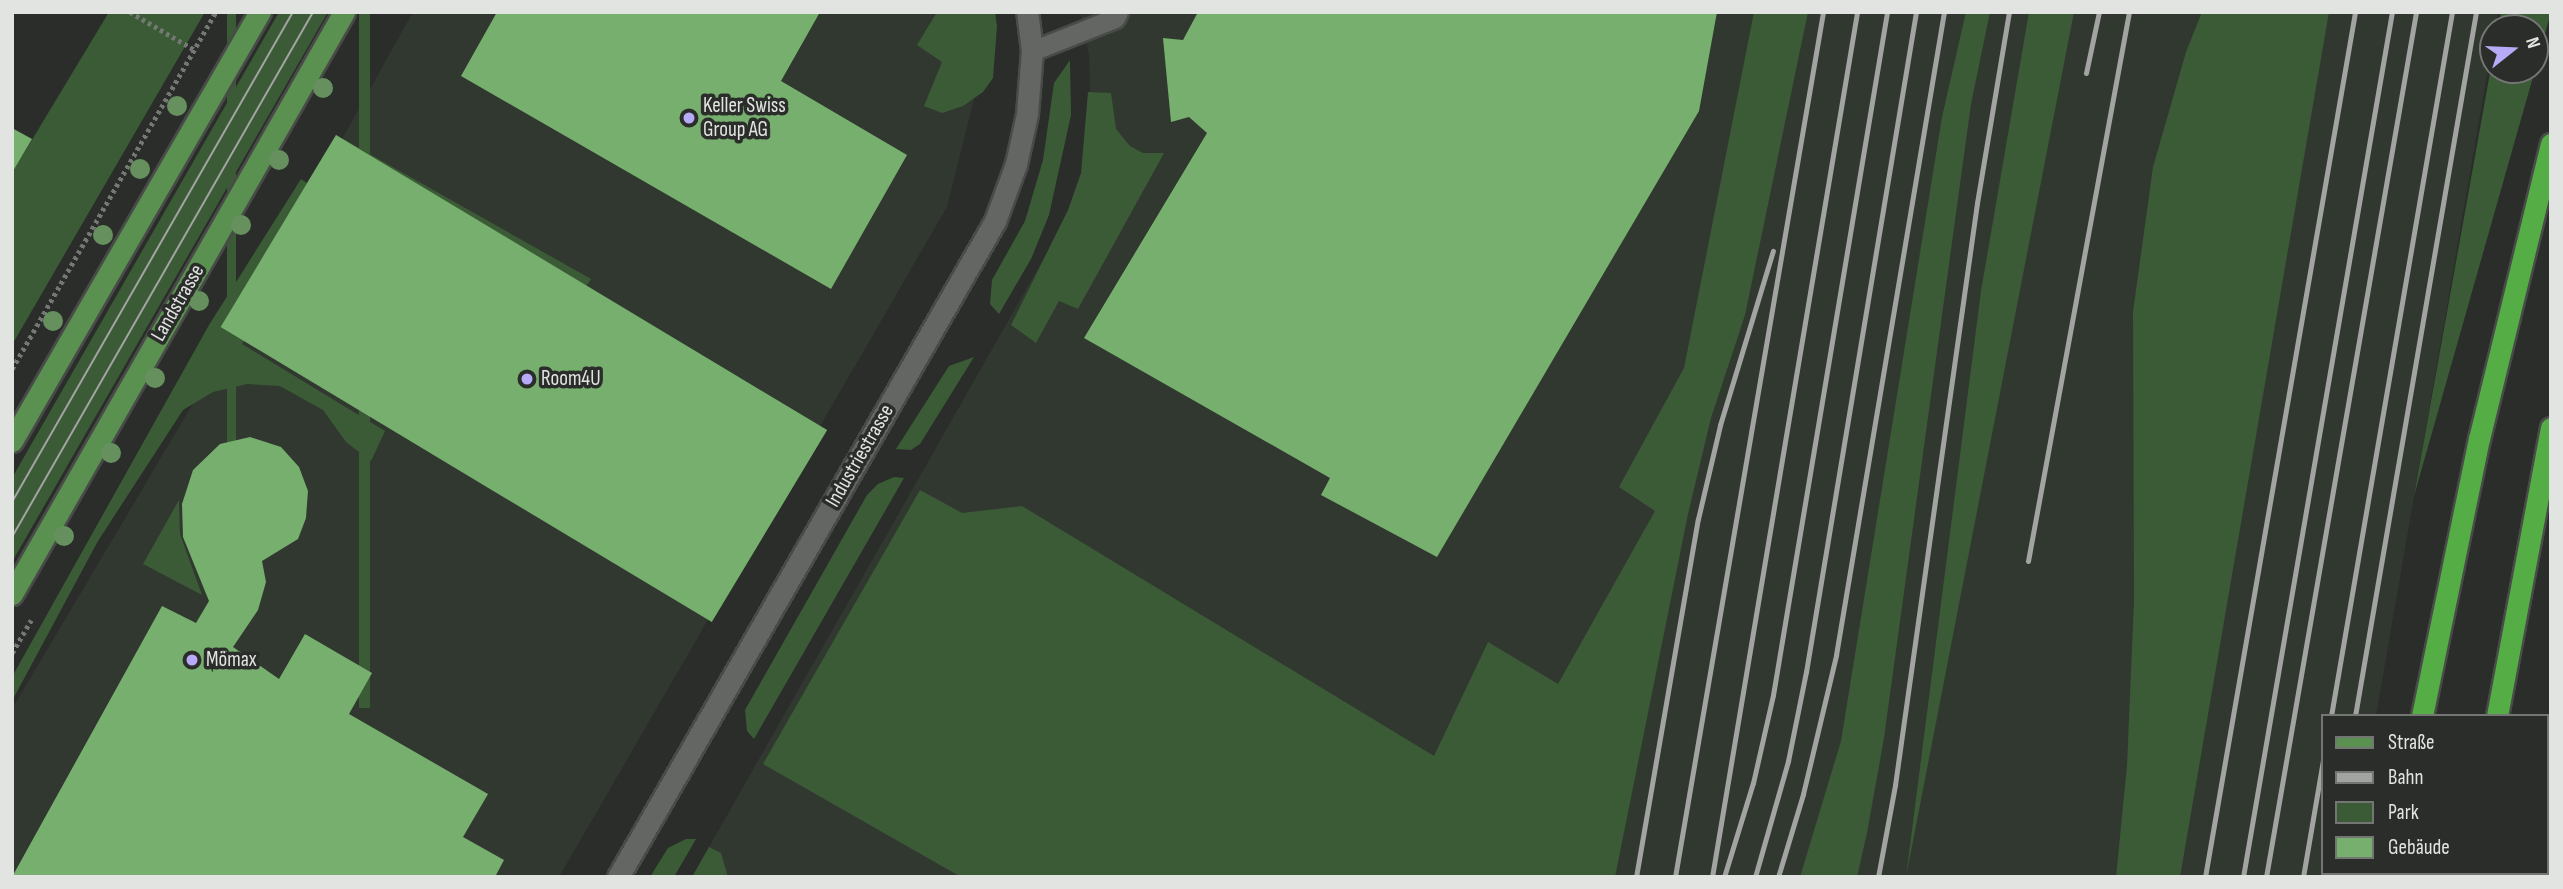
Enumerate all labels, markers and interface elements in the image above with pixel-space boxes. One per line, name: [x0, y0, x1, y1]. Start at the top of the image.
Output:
north arrow: [2479, 14, 2549, 84]
text: N: [2520, 35, 2545, 51]
place label: Keller Swiss Group AG: [703, 93, 786, 143]
marker: Keller Swiss Group AG: [681, 110, 697, 126]
street label: Landstrasse: [146, 260, 210, 346]
place label: Room4U: [541, 366, 601, 392]
marker: Room4U: [519, 371, 535, 387]
street label: Industriestrasse: [821, 400, 899, 512]
place label: Mömax: [206, 647, 257, 673]
marker: Mömax: [184, 652, 200, 668]
legend: [2322, 714, 2549, 875]
text: Straße: [2388, 730, 2434, 755]
text: Bahn: [2388, 765, 2423, 790]
text: Park: [2388, 800, 2419, 825]
text: Gebäude: [2388, 835, 2450, 860]

